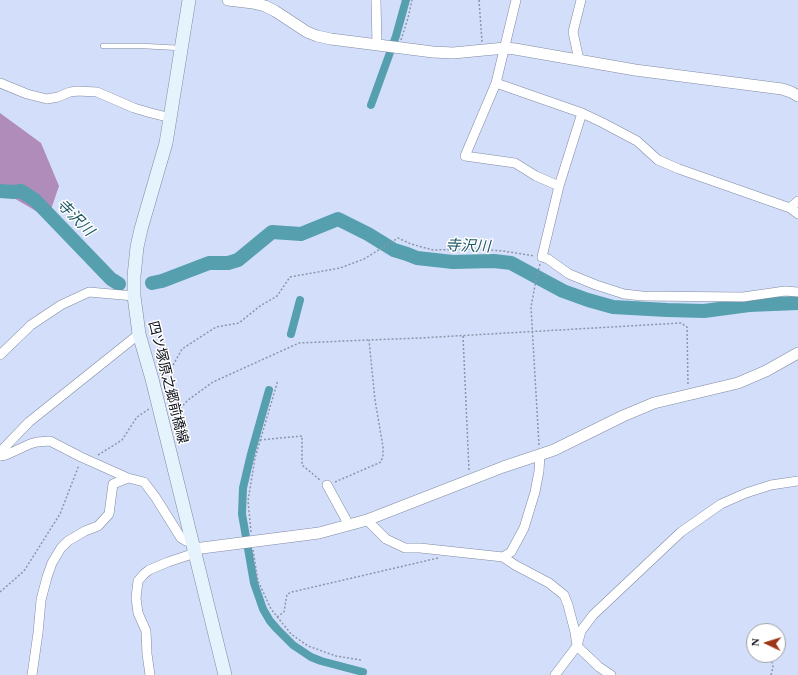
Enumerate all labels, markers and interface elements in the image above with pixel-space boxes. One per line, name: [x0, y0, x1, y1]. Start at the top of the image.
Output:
water label: 寺沢川: [54, 195, 98, 239]
water label: 寺沢川: [445, 235, 491, 255]
street label: 四ツ塚原之郷前橋線: [146, 319, 192, 445]
north arrow: [746, 623, 786, 663]
text: N: [749, 638, 761, 647]

